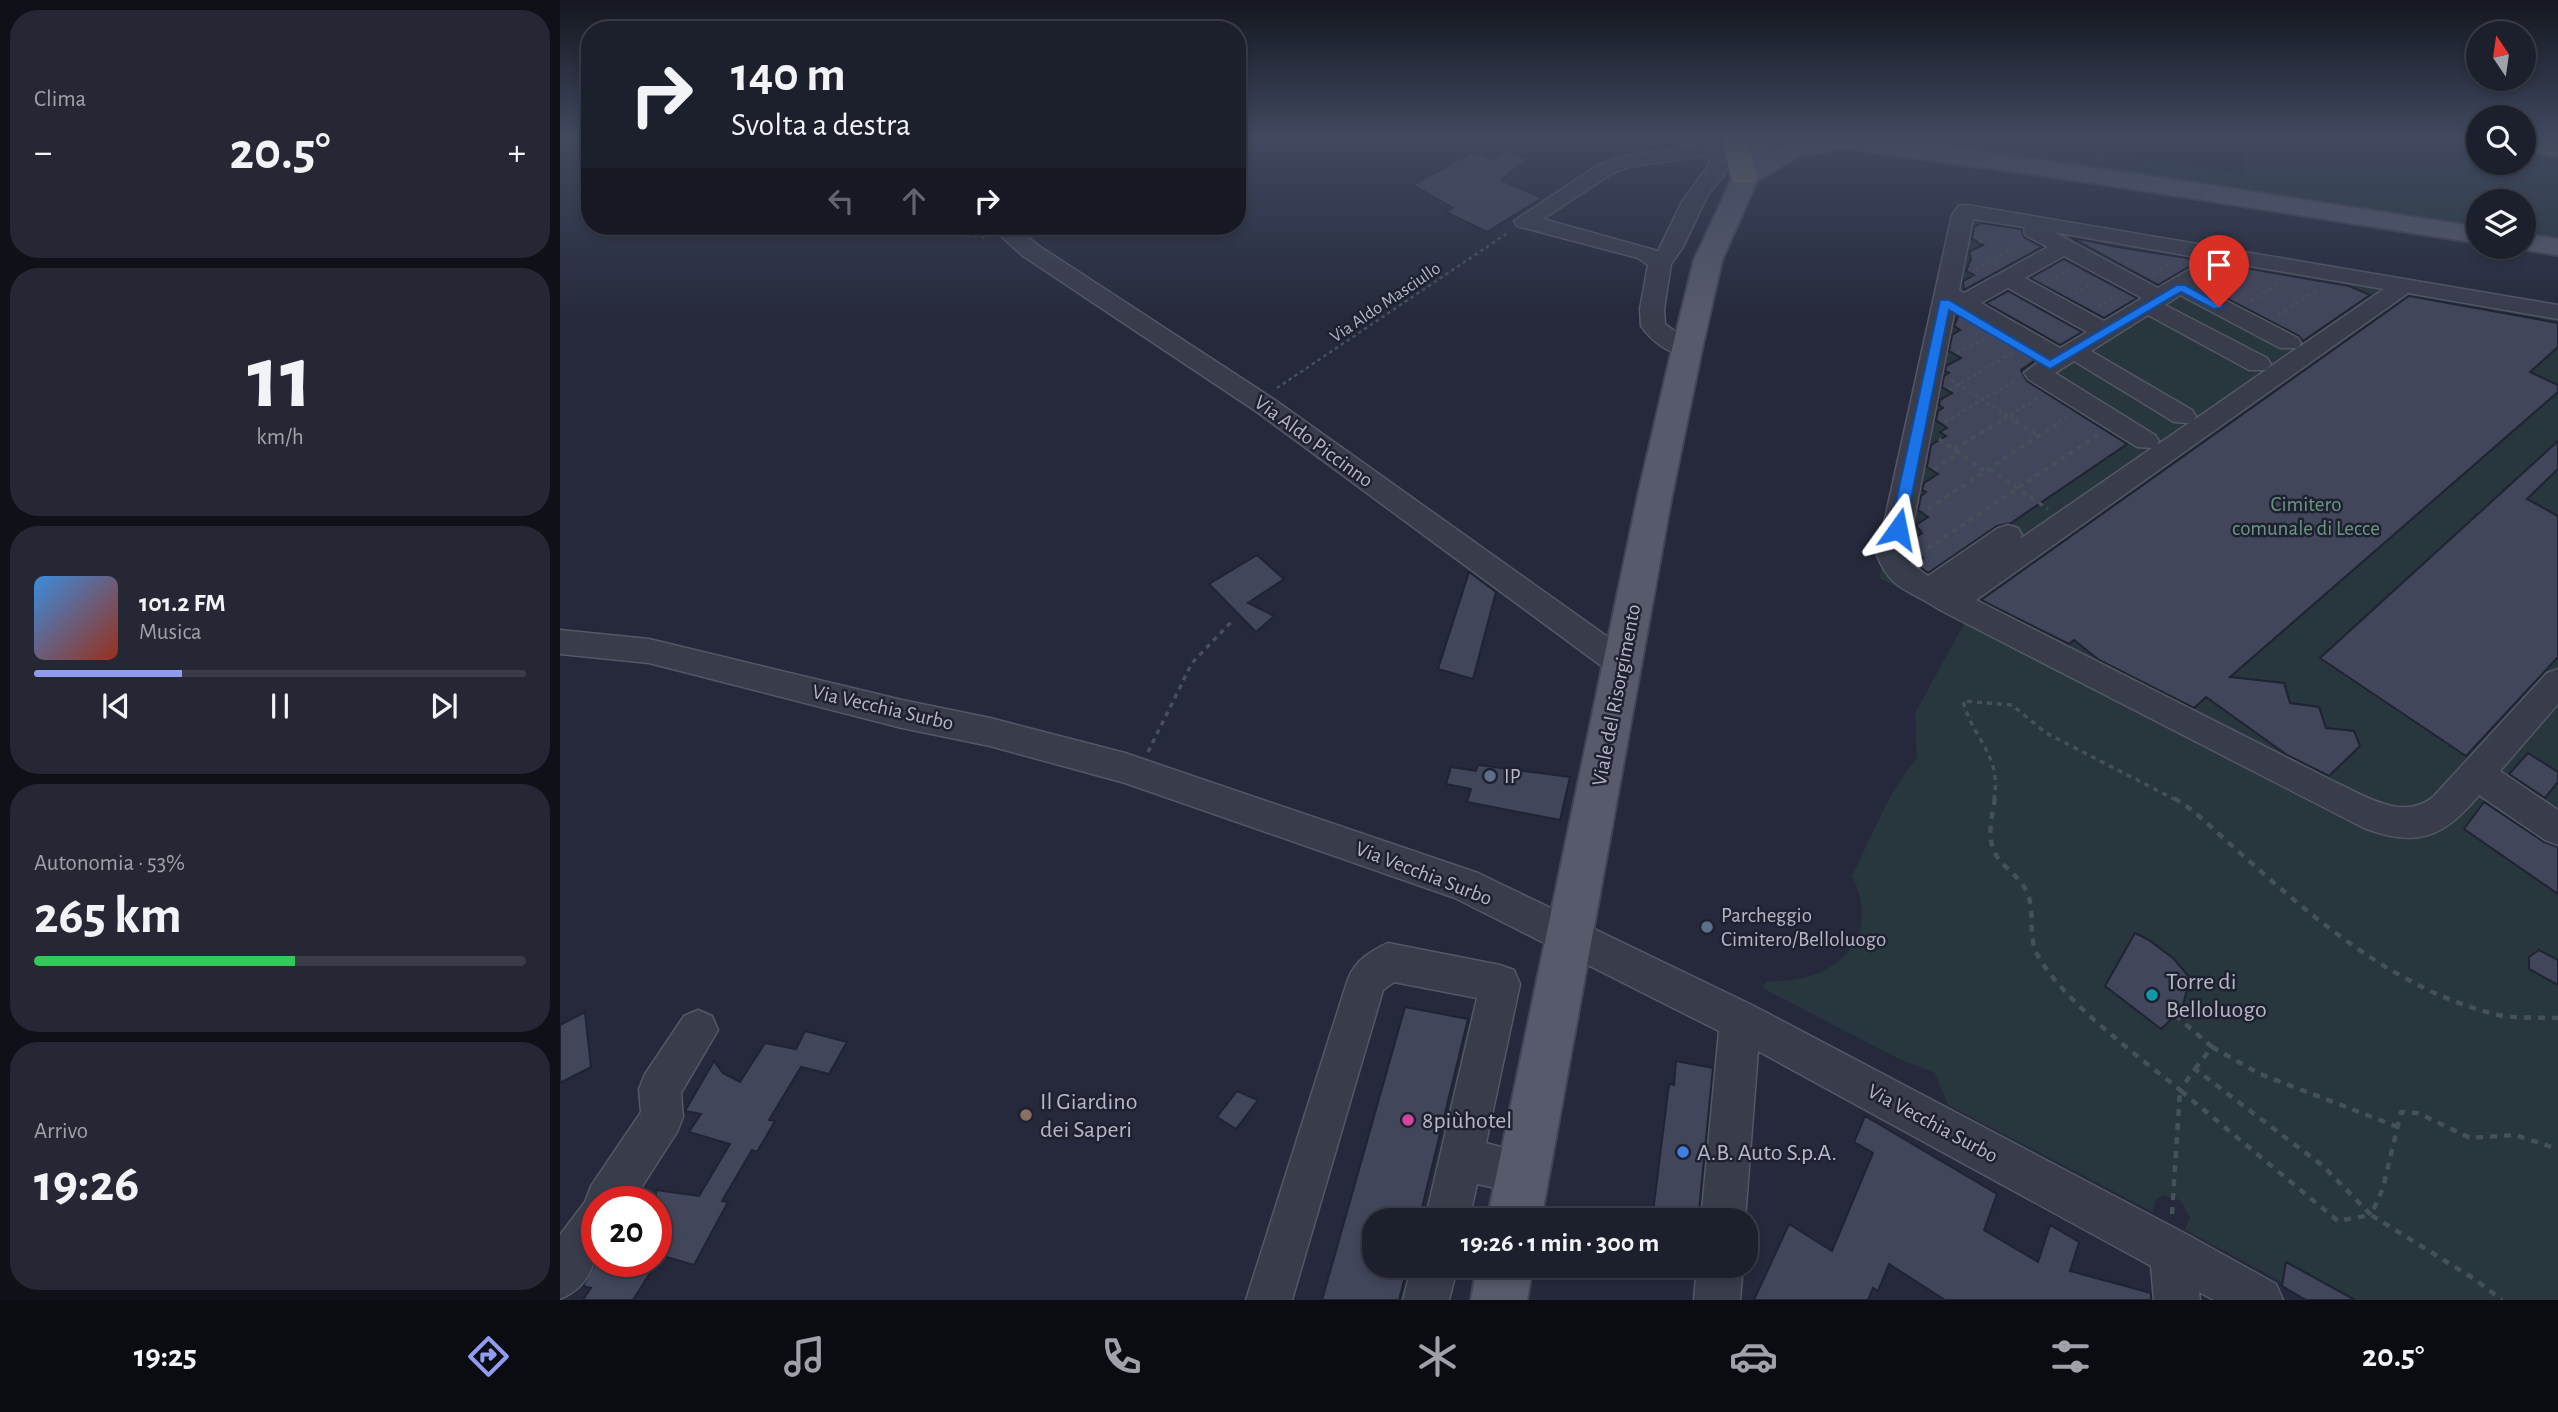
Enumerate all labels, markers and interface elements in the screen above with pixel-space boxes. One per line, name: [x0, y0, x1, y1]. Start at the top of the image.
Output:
north arrow: [2466, 21, 2536, 91]
map controls: [2466, 21, 2536, 259]
icon: right: [616, 49, 707, 140]
text: 140 m: [731, 51, 846, 100]
text: Clima: [34, 88, 86, 111]
button: search: [2466, 105, 2536, 175]
text: Svolta a destra: [731, 109, 911, 141]
text: 20.5°: [229, 126, 331, 178]
text: −: [34, 134, 52, 172]
text: +: [508, 134, 526, 172]
icon: left: [822, 182, 860, 220]
icon: ahead: [895, 182, 933, 220]
icon: right: [968, 182, 1006, 220]
button: layers: [2466, 189, 2536, 259]
pin: [2189, 235, 2249, 307]
icon: arrive: [2200, 246, 2238, 284]
street label: Via Aldo Masciullo: [1327, 259, 1444, 346]
text: 11: [247, 333, 313, 424]
street label: Via Aldo Piccinno: [1250, 391, 1377, 491]
text: km/h: [256, 426, 304, 449]
position arrow: [1861, 492, 1935, 566]
park label: Cimitero comunale di Lecce: [2232, 494, 2380, 539]
text: 101.2 FM: [139, 590, 226, 616]
street label: Viale del Risorgimento: [1589, 602, 1644, 788]
text: Musica: [139, 621, 202, 644]
street label: Via Vecchia Surbo: [810, 681, 956, 734]
icon: previous: [97, 687, 135, 725]
icon: pause: [261, 687, 299, 725]
icon: next: [425, 687, 463, 725]
place label: IP: [1504, 766, 1521, 787]
marker: IP: [1482, 768, 1498, 784]
street label: Via Vecchia Surbo: [1353, 838, 1495, 909]
text: Autonomia · 53%: [34, 852, 185, 875]
text: 265 km: [34, 890, 182, 942]
place label: Parcheggio Cimitero/Belloluogo: [1721, 905, 1886, 950]
marker: Parcheggio Cimitero/Belloluogo: [1699, 919, 1715, 935]
place label: Torre di Belloluogo: [2166, 970, 2267, 1022]
marker: Torre di Belloluogo: [2144, 987, 2160, 1003]
street label: Via Vecchia Surbo: [1864, 1080, 2001, 1167]
place label: Il Giardino dei Saperi: [1040, 1090, 1137, 1142]
marker: Il Giardino dei Saperi: [1018, 1107, 1034, 1123]
place label: 8piùhotel: [1422, 1109, 1512, 1133]
marker: 8piùhotel: [1400, 1112, 1416, 1128]
text: Arrivo: [34, 1120, 88, 1143]
place label: A.B. Auto S.p.A.: [1697, 1141, 1837, 1165]
marker: A.B. Auto S.p.A.: [1675, 1144, 1691, 1160]
text: 19:26: [34, 1158, 139, 1210]
speed limit sign: 20: [581, 1186, 672, 1277]
text: 19:26 · 1 min · 300 m: [1461, 1230, 1659, 1256]
icon: directions: [464, 1332, 513, 1381]
icon: music: [780, 1332, 829, 1381]
icon: phone: [1097, 1332, 1146, 1381]
icon: climate: [1413, 1332, 1462, 1381]
icon: car: [1729, 1332, 1778, 1381]
icon: filters: [2046, 1332, 2095, 1381]
text: 19:25: [134, 1340, 197, 1372]
text: 20.5°: [2362, 1340, 2424, 1372]

